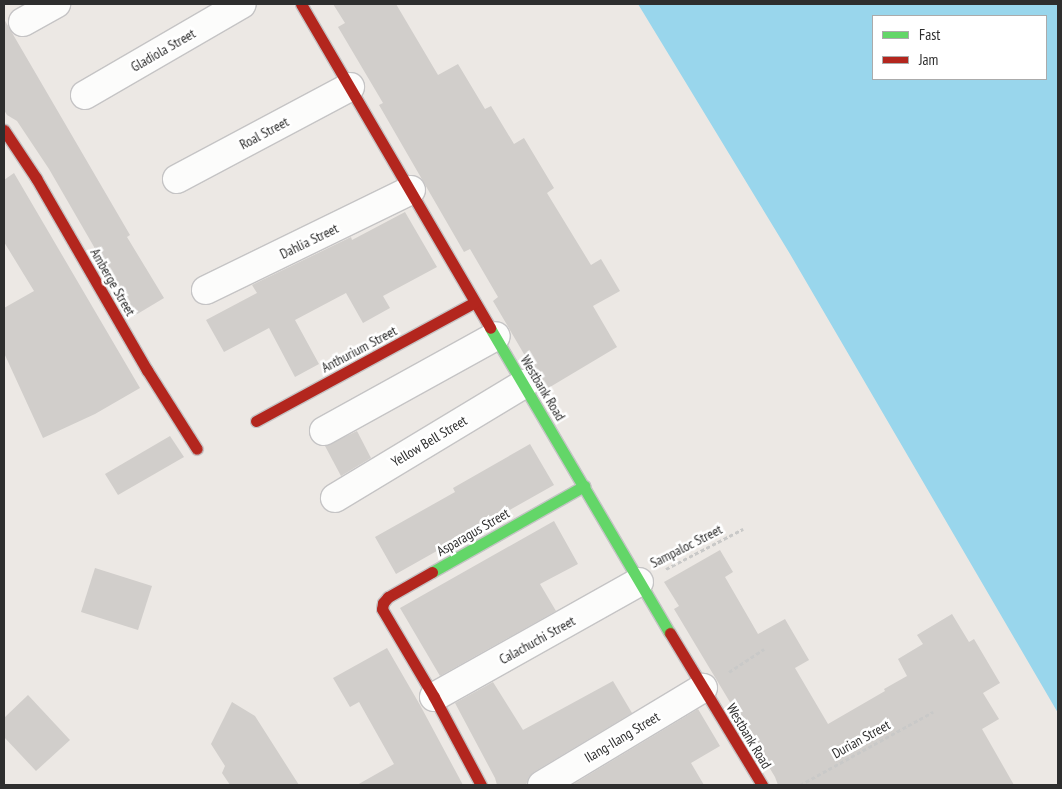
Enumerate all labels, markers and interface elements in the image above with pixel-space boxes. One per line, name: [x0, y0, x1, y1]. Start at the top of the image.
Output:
legend: [872, 15, 1047, 80]
street label: Gladiola Street: [128, 25, 198, 75]
text: Fast: [919, 25, 940, 44]
text: Jam: [919, 50, 938, 69]
street label: Roal Street: [237, 113, 291, 153]
street label: Dahlia Street: [277, 220, 341, 262]
street label: Amberge Street: [87, 245, 139, 319]
street label: Anthurium Street: [318, 322, 400, 376]
street label: Westbank Road: [517, 352, 569, 424]
street label: Yellow Bell Street: [388, 412, 470, 470]
street label: Asparagus Street: [434, 504, 512, 560]
street label: Sampaloc Street: [647, 521, 725, 571]
street label: Calachuchi Street: [496, 612, 578, 668]
street label: Westbank Road: [723, 700, 775, 772]
street label: Ilang-Ilang Street: [581, 708, 663, 766]
street label: Durian Street: [829, 716, 893, 762]

